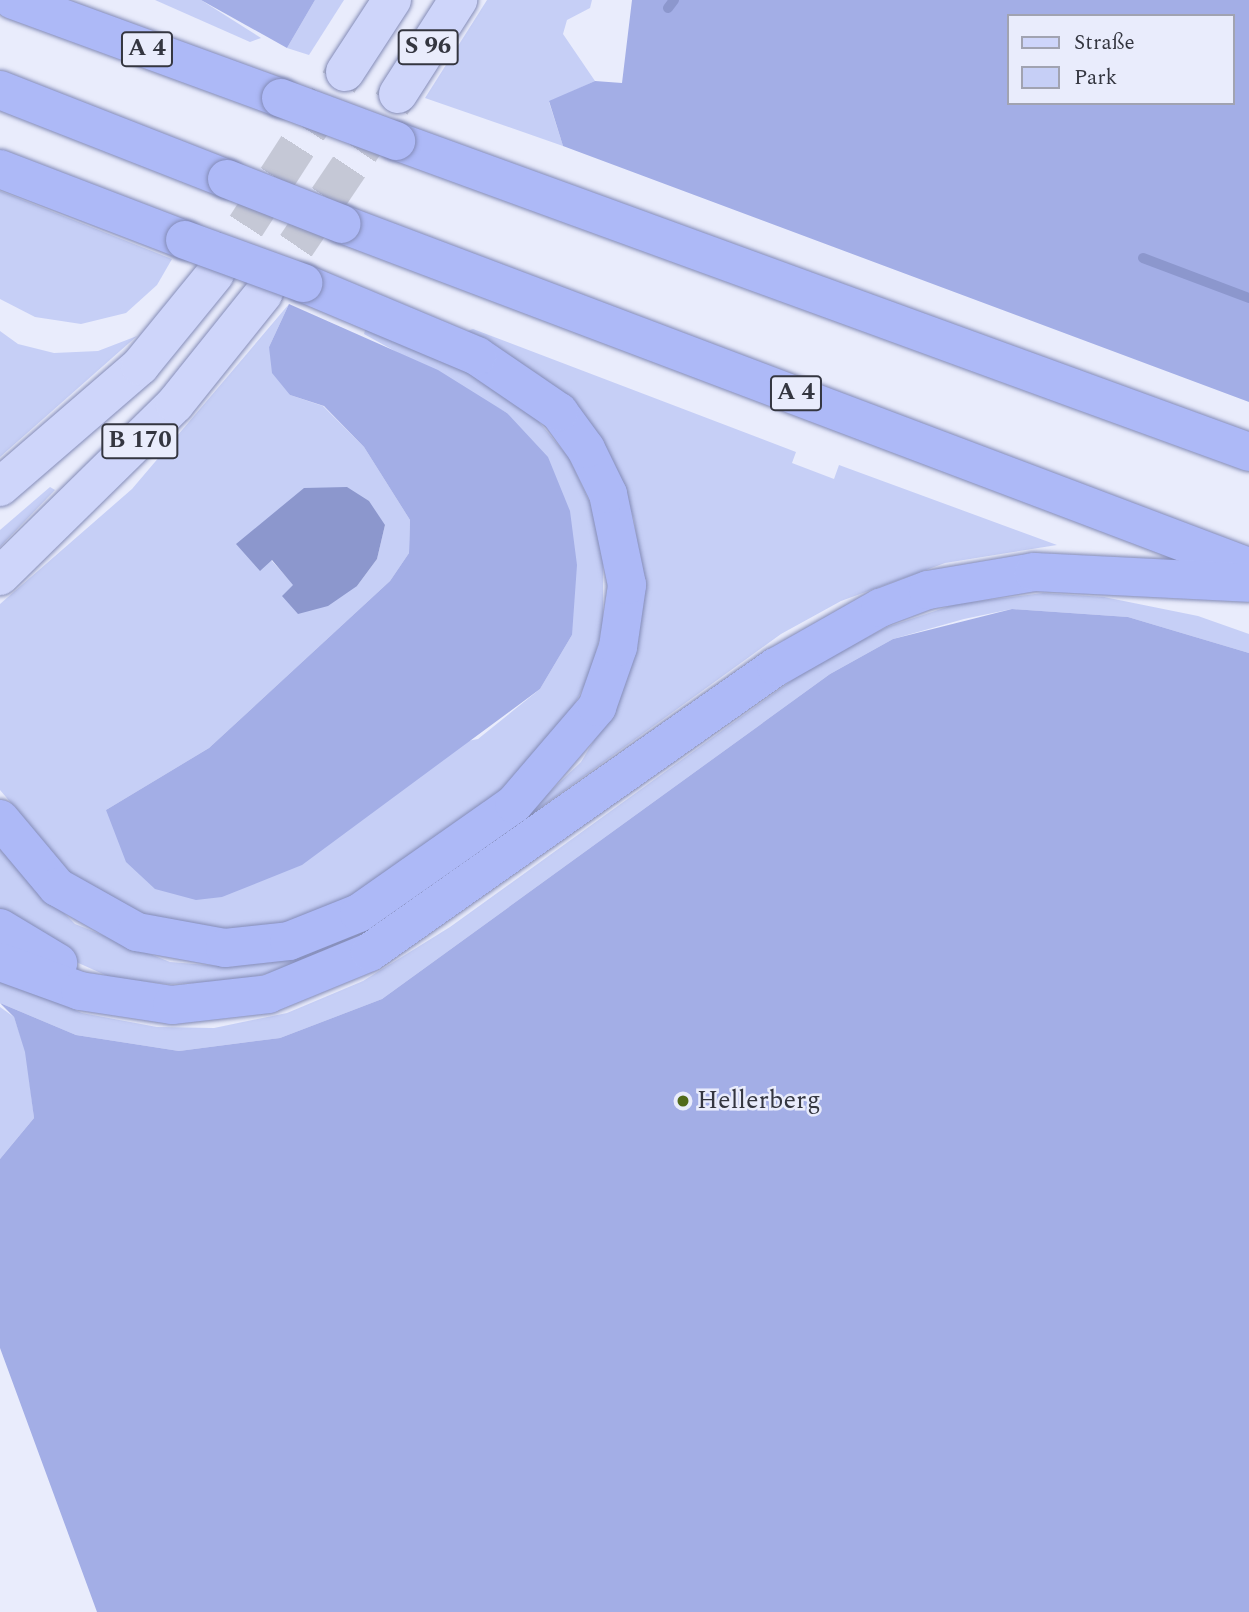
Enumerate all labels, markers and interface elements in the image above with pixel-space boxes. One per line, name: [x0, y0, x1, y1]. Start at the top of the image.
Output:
legend: [1007, 14, 1235, 105]
road number: S 96: [396, 27, 460, 68]
text: Straße: [1074, 27, 1135, 59]
road number: A 4: [121, 28, 173, 70]
text: Park: [1074, 62, 1117, 94]
road number: A 4: [770, 372, 822, 414]
road number: B 170: [100, 420, 180, 462]
place label: Hellerberg: [697, 1085, 821, 1117]
marker: Hellerberg: [675, 1093, 691, 1109]

